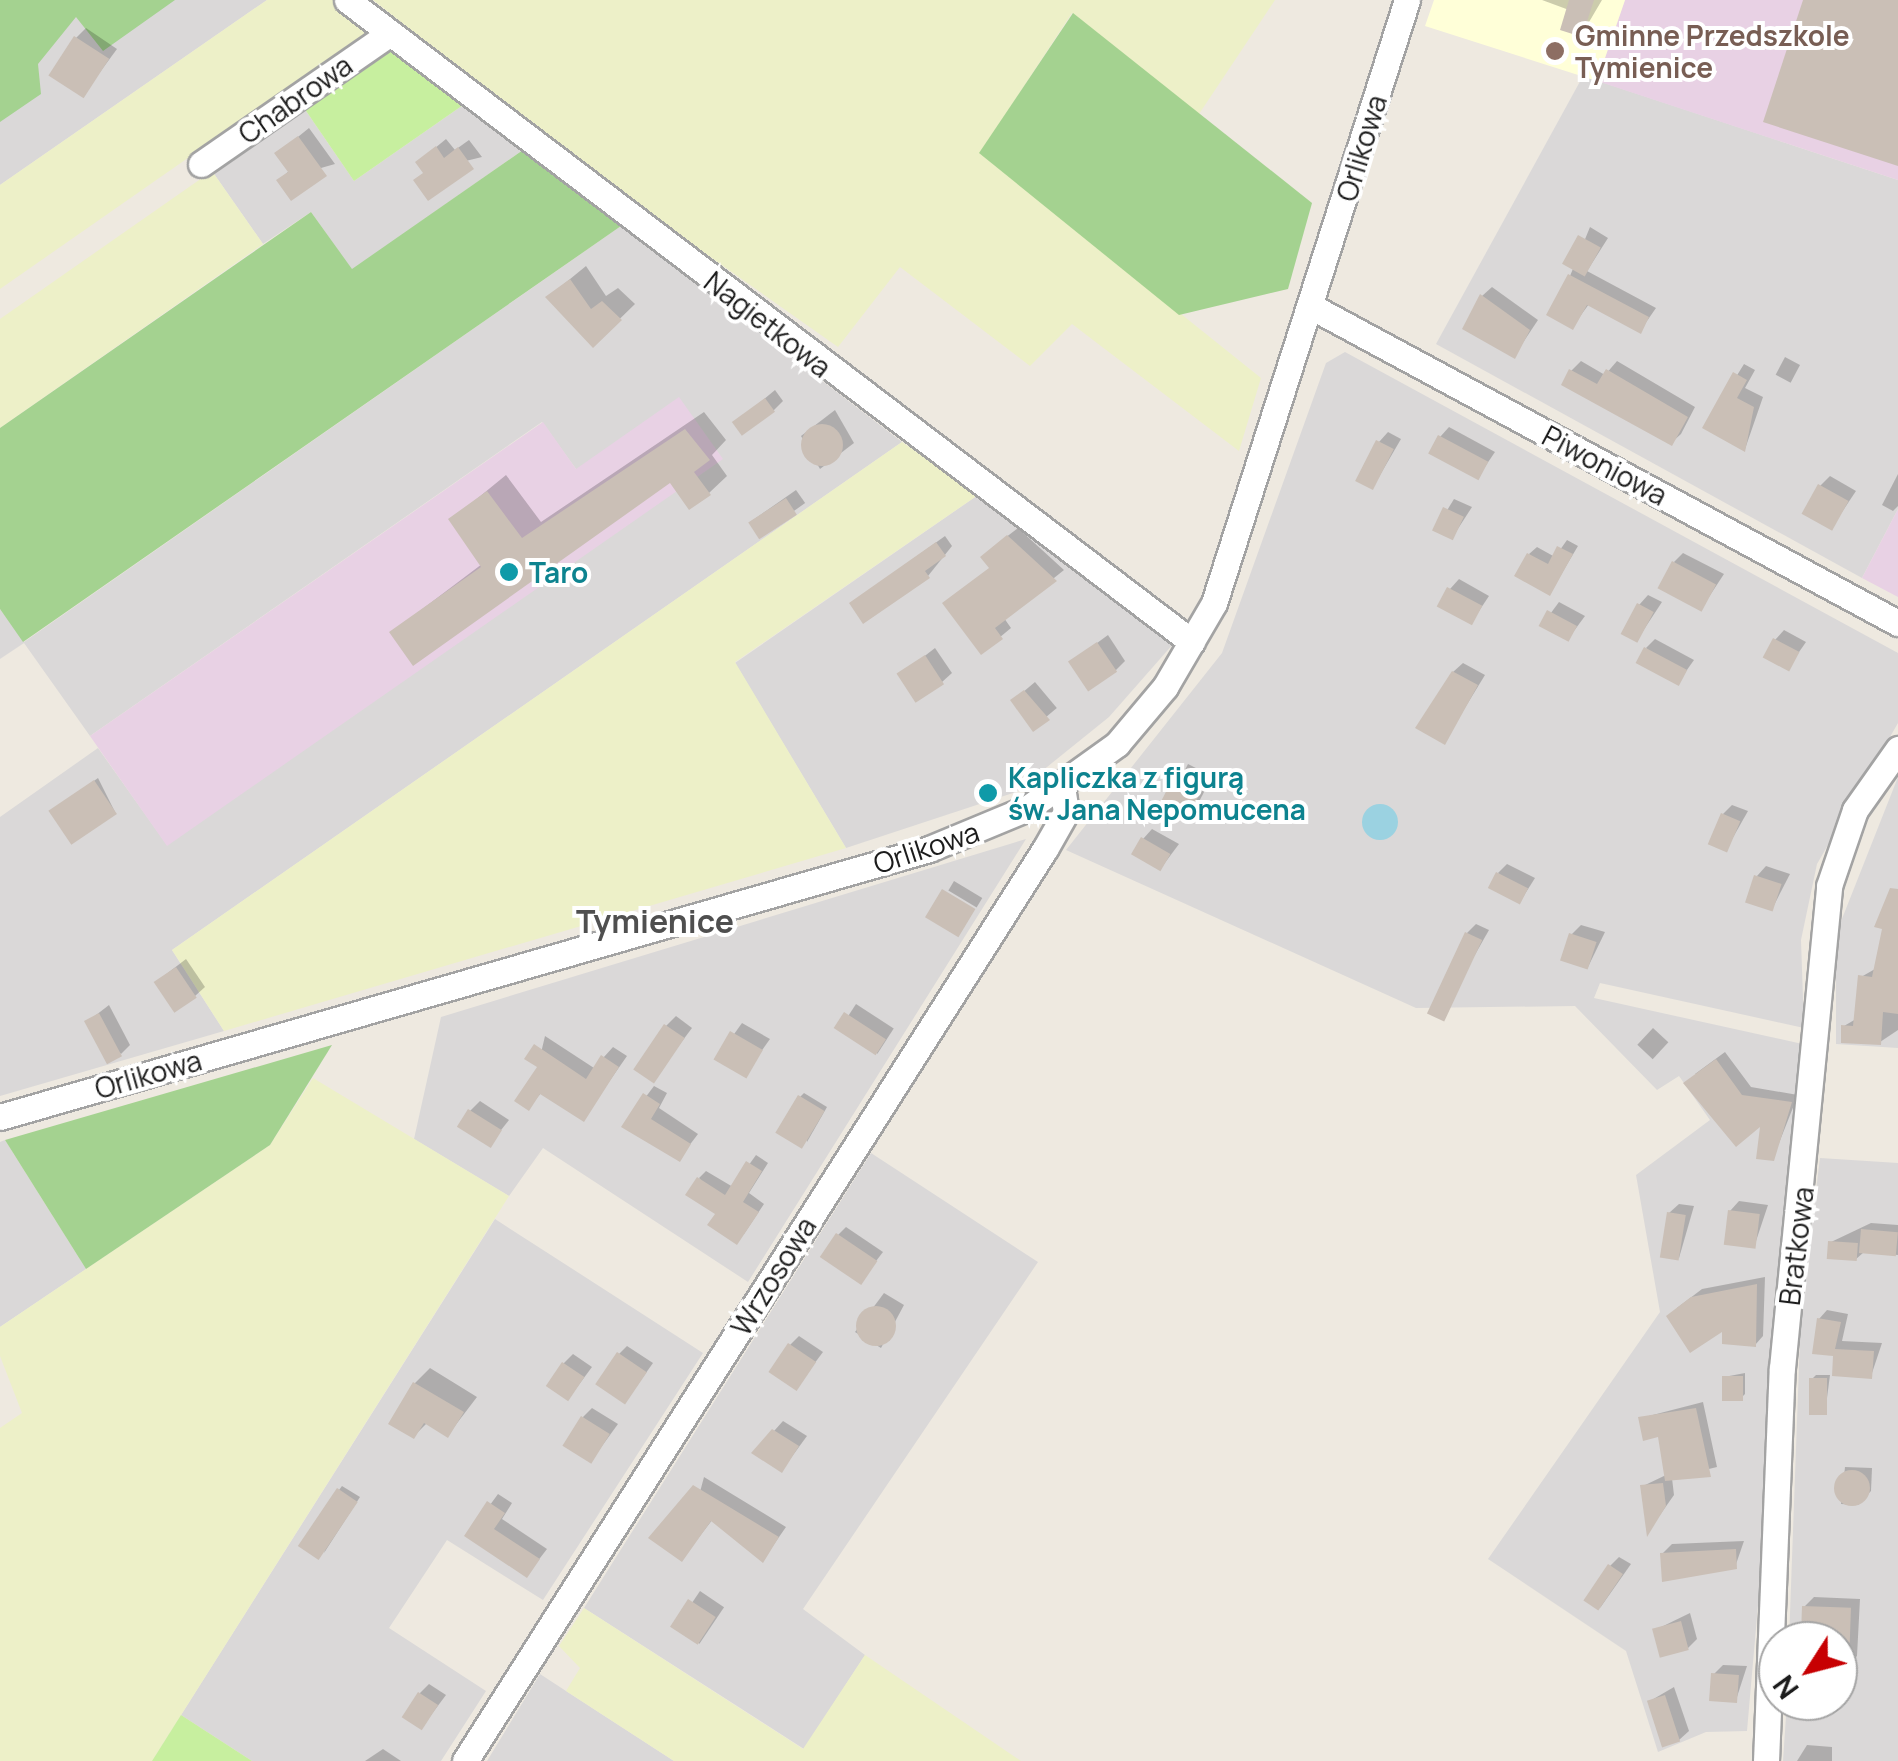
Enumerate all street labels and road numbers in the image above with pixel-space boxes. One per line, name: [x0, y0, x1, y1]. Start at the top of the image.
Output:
street label: Chabrowa: [232, 48, 358, 150]
street label: Orlikowa: [1329, 91, 1393, 205]
street label: Nagietkowa: [698, 264, 838, 384]
street label: Piwoniowa: [1537, 418, 1673, 512]
street label: Orlikowa: [869, 814, 983, 880]
street label: Orlikowa: [91, 1043, 205, 1105]
street label: Bratkowa: [1772, 1185, 1820, 1307]
street label: Wrzosowa: [723, 1211, 823, 1341]

